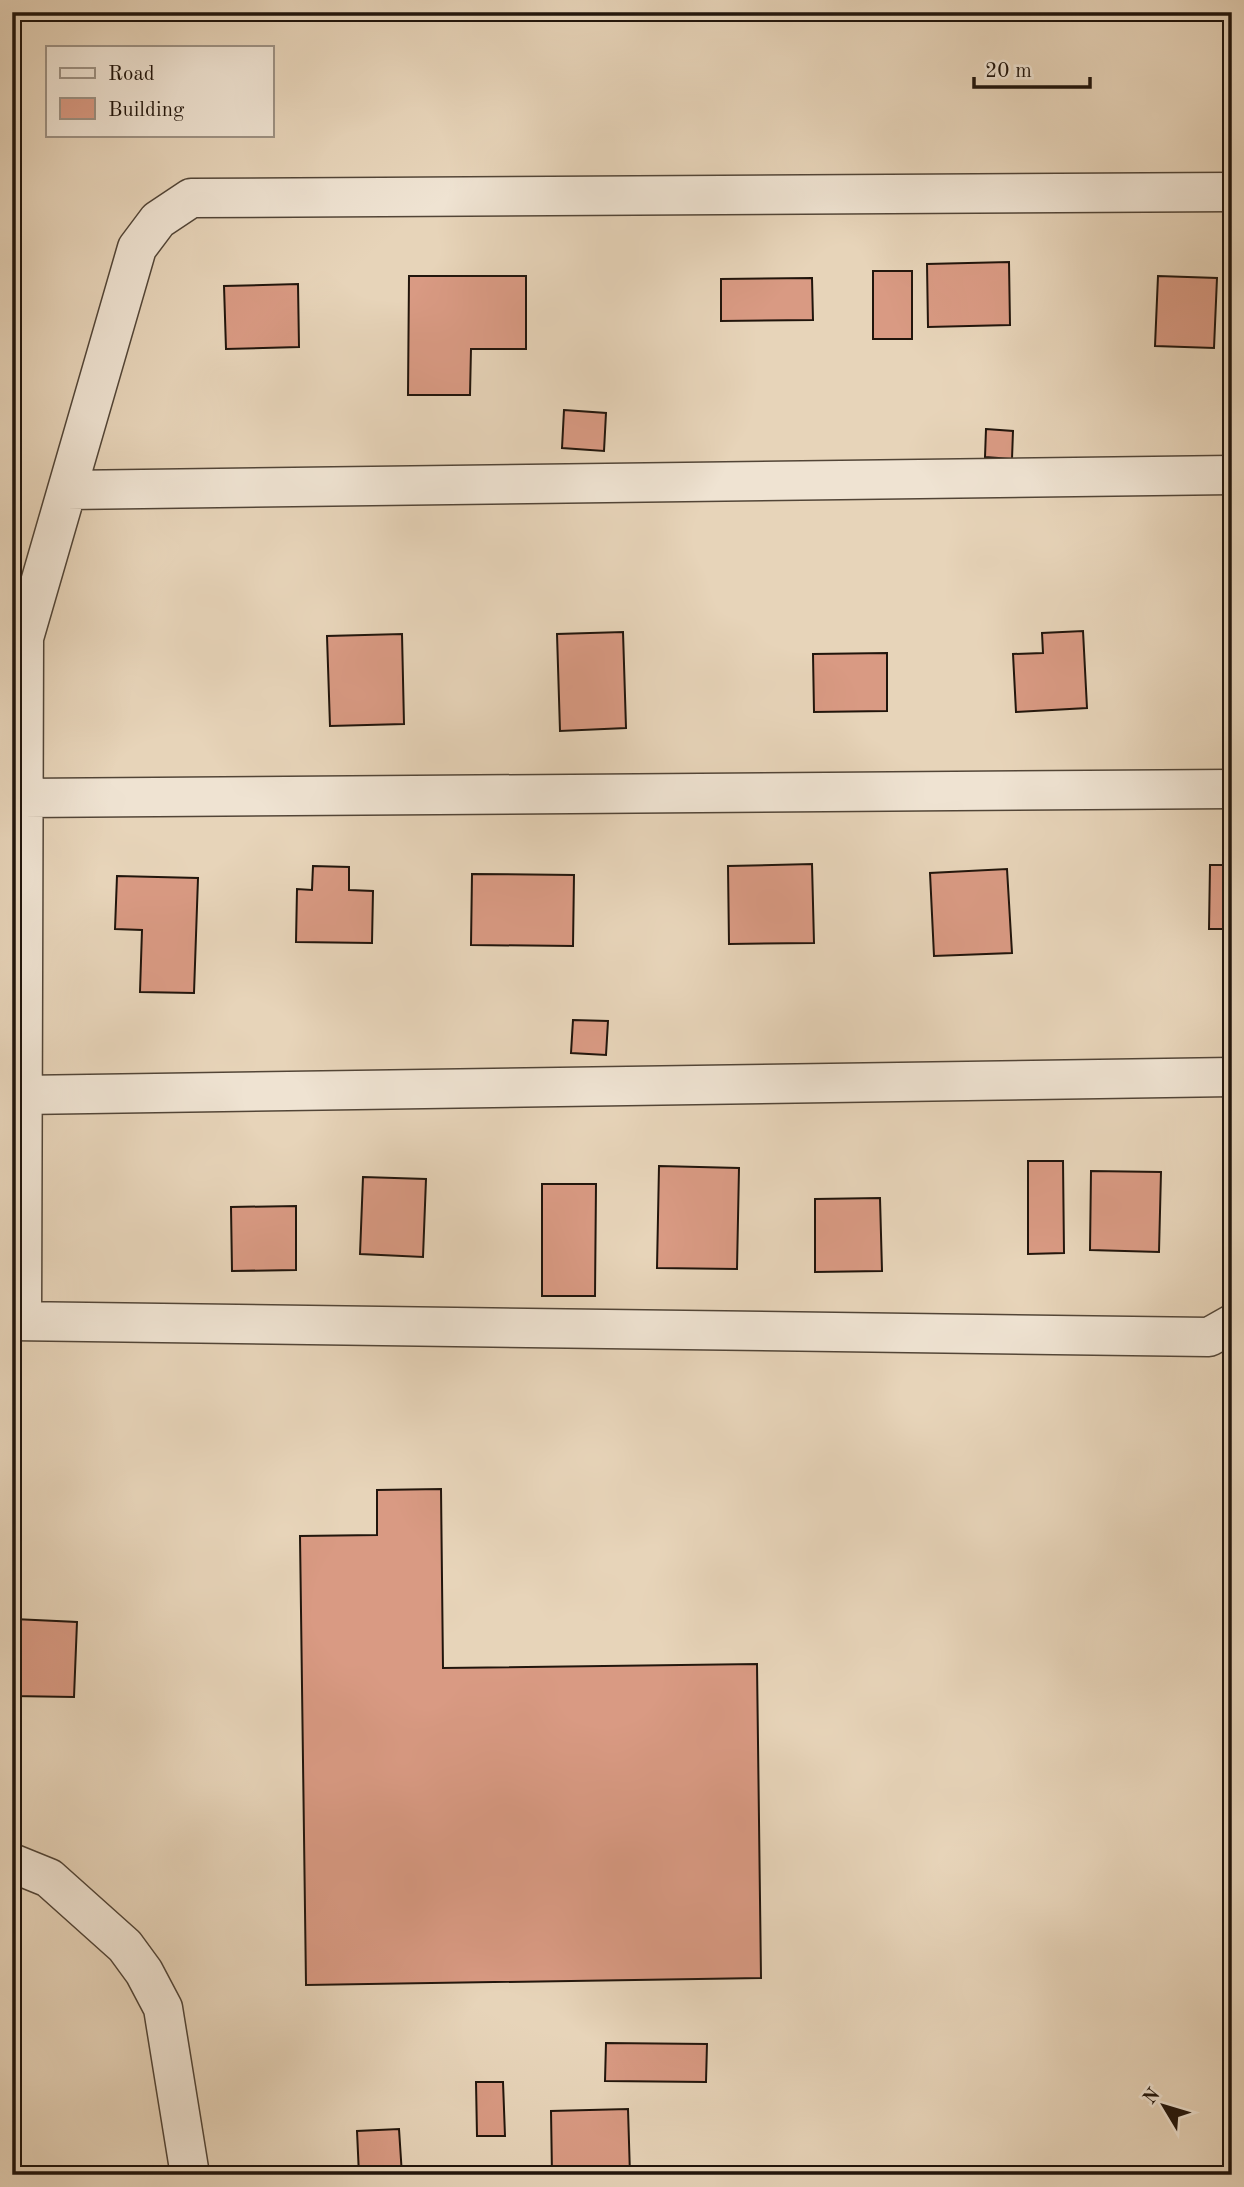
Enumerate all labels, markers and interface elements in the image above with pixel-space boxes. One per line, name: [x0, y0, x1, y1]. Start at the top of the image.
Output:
legend: [46, 46, 273, 136]
scale bar: [974, 46, 1090, 90]
text: 20 m: [985, 61, 1032, 82]
text: Road: [108, 64, 155, 85]
text: Building: [108, 100, 185, 121]
north arrow: [1128, 2072, 1198, 2142]
text: N: [1141, 2085, 1165, 2109]

